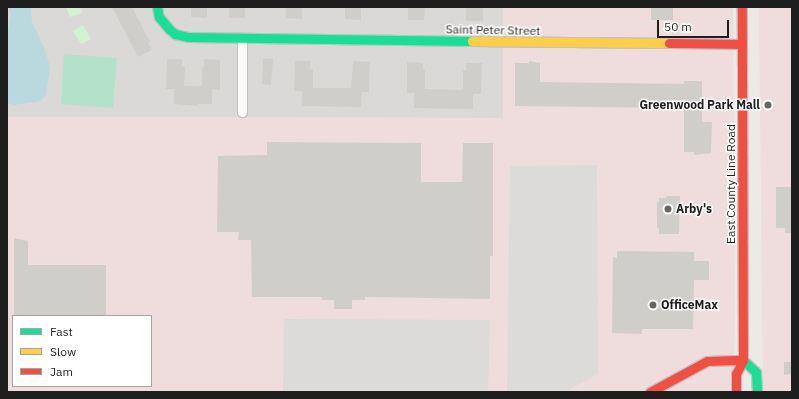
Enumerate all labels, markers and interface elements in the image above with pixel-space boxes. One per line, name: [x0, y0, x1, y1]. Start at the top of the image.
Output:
scale bar: [659, 12, 731, 38]
text: 50 m: [664, 19, 692, 34]
street label: Saint Peter Street: [445, 22, 541, 38]
place label: Greenwood Park Mall: [639, 98, 760, 112]
marker: Greenwood Park Mall: [763, 100, 773, 110]
street label: East County Line Road: [724, 124, 738, 244]
place label: Arby's: [676, 202, 712, 216]
marker: Arby's: [663, 204, 673, 214]
place label: OfficeMax: [661, 298, 718, 312]
marker: OfficeMax: [648, 300, 658, 310]
legend: [12, 315, 152, 387]
text: Fast: [50, 324, 73, 339]
text: Slow: [50, 344, 76, 359]
text: Jam: [50, 364, 73, 379]

